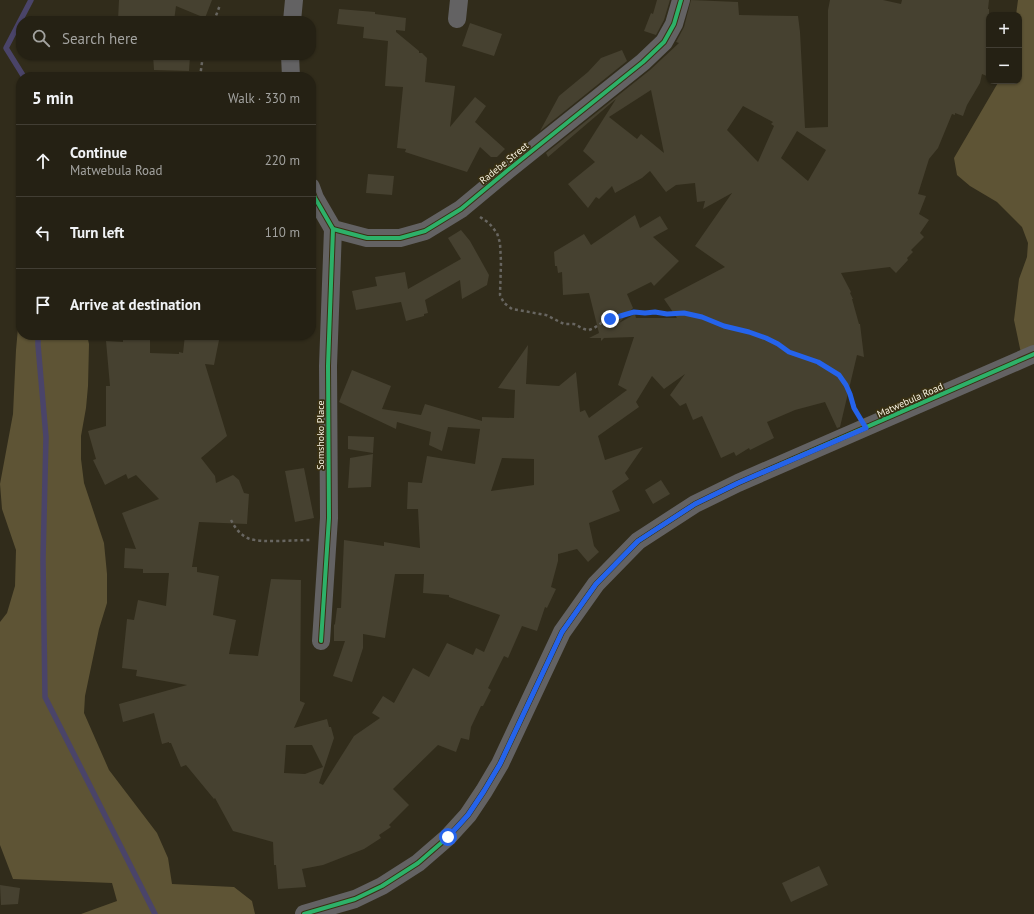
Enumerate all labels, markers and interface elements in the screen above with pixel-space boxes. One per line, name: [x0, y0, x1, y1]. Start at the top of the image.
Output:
map controls: [986, 12, 1022, 84]
button: +: [986, 12, 1022, 48]
search box: [16, 16, 316, 60]
icon: search: [30, 27, 52, 49]
text: Search here: [62, 29, 138, 48]
button: −: [986, 48, 1022, 84]
text: 5 min: [32, 87, 73, 109]
text: Walk · 330 m: [228, 90, 300, 107]
street label: Radebe Street: [477, 139, 532, 187]
text: Continue: [70, 143, 127, 162]
icon: ahead: [32, 150, 54, 172]
text: 220 m: [265, 152, 300, 169]
text: Matwebula Road: [70, 162, 162, 179]
icon: left: [32, 222, 54, 244]
text: Turn left: [70, 223, 124, 242]
text: 110 m: [265, 224, 300, 241]
icon: arrive: [32, 294, 54, 316]
text: Arrive at destination: [70, 295, 201, 314]
route end: [601, 310, 619, 328]
street label: Matwebula Road: [875, 380, 945, 420]
street label: Somshoko Place: [314, 400, 327, 470]
route start: [439, 828, 457, 846]

